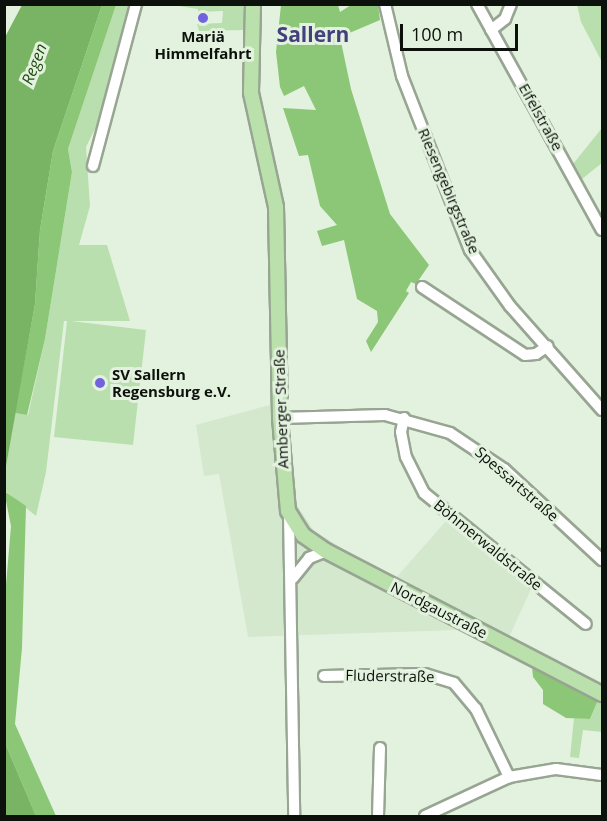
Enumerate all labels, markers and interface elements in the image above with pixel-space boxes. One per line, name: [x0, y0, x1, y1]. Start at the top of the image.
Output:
marker: Mariä Himmelfahrt: [196, 11, 210, 25]
scale bar: [403, 12, 522, 50]
district label: Sallern: [277, 21, 349, 47]
text: 100 m: [411, 22, 463, 46]
place label: Mariä Himmelfahrt: [154, 27, 252, 62]
water label: Regen: [17, 41, 51, 87]
street label: Eifelstraße: [515, 80, 567, 154]
street label: Riesengebirgstraße: [414, 125, 484, 257]
street label: Amberger Straße: [270, 349, 292, 469]
place label: SV Sallern Regensburg e.V.: [112, 365, 231, 400]
marker: SV Sallern Regensburg e.V.: [93, 376, 107, 390]
street label: Spessartstraße: [472, 443, 562, 525]
street label: Böhmerwaldstraße: [430, 496, 546, 594]
street label: Nordgaustraße: [388, 578, 490, 642]
street label: Fluderstraße: [345, 666, 435, 686]

